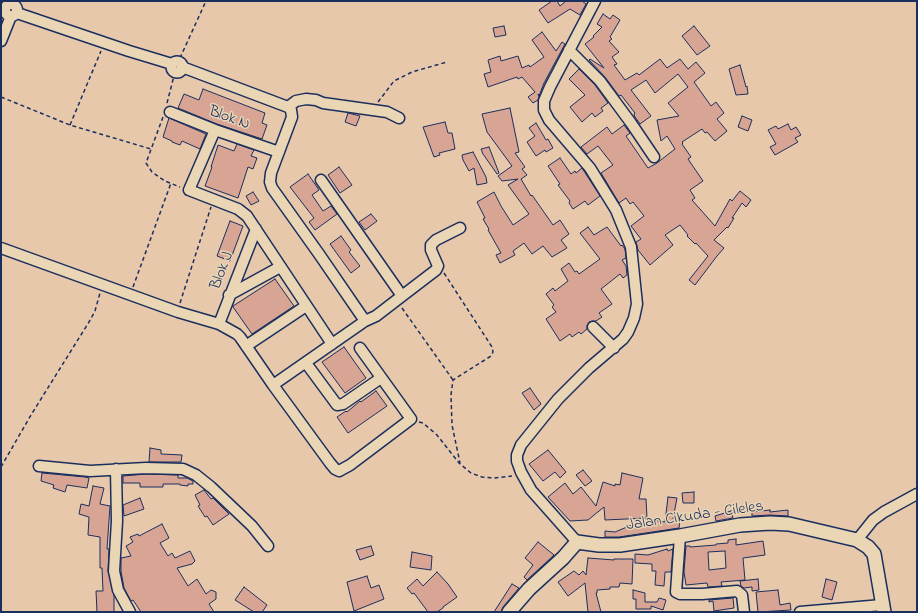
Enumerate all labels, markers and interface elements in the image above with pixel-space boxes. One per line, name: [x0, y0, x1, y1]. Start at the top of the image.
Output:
street label: Blok N: [206, 103, 252, 135]
street label: Blok J: [207, 249, 239, 293]
street label: Jalan Cikuda - Cileles: [625, 498, 765, 536]

